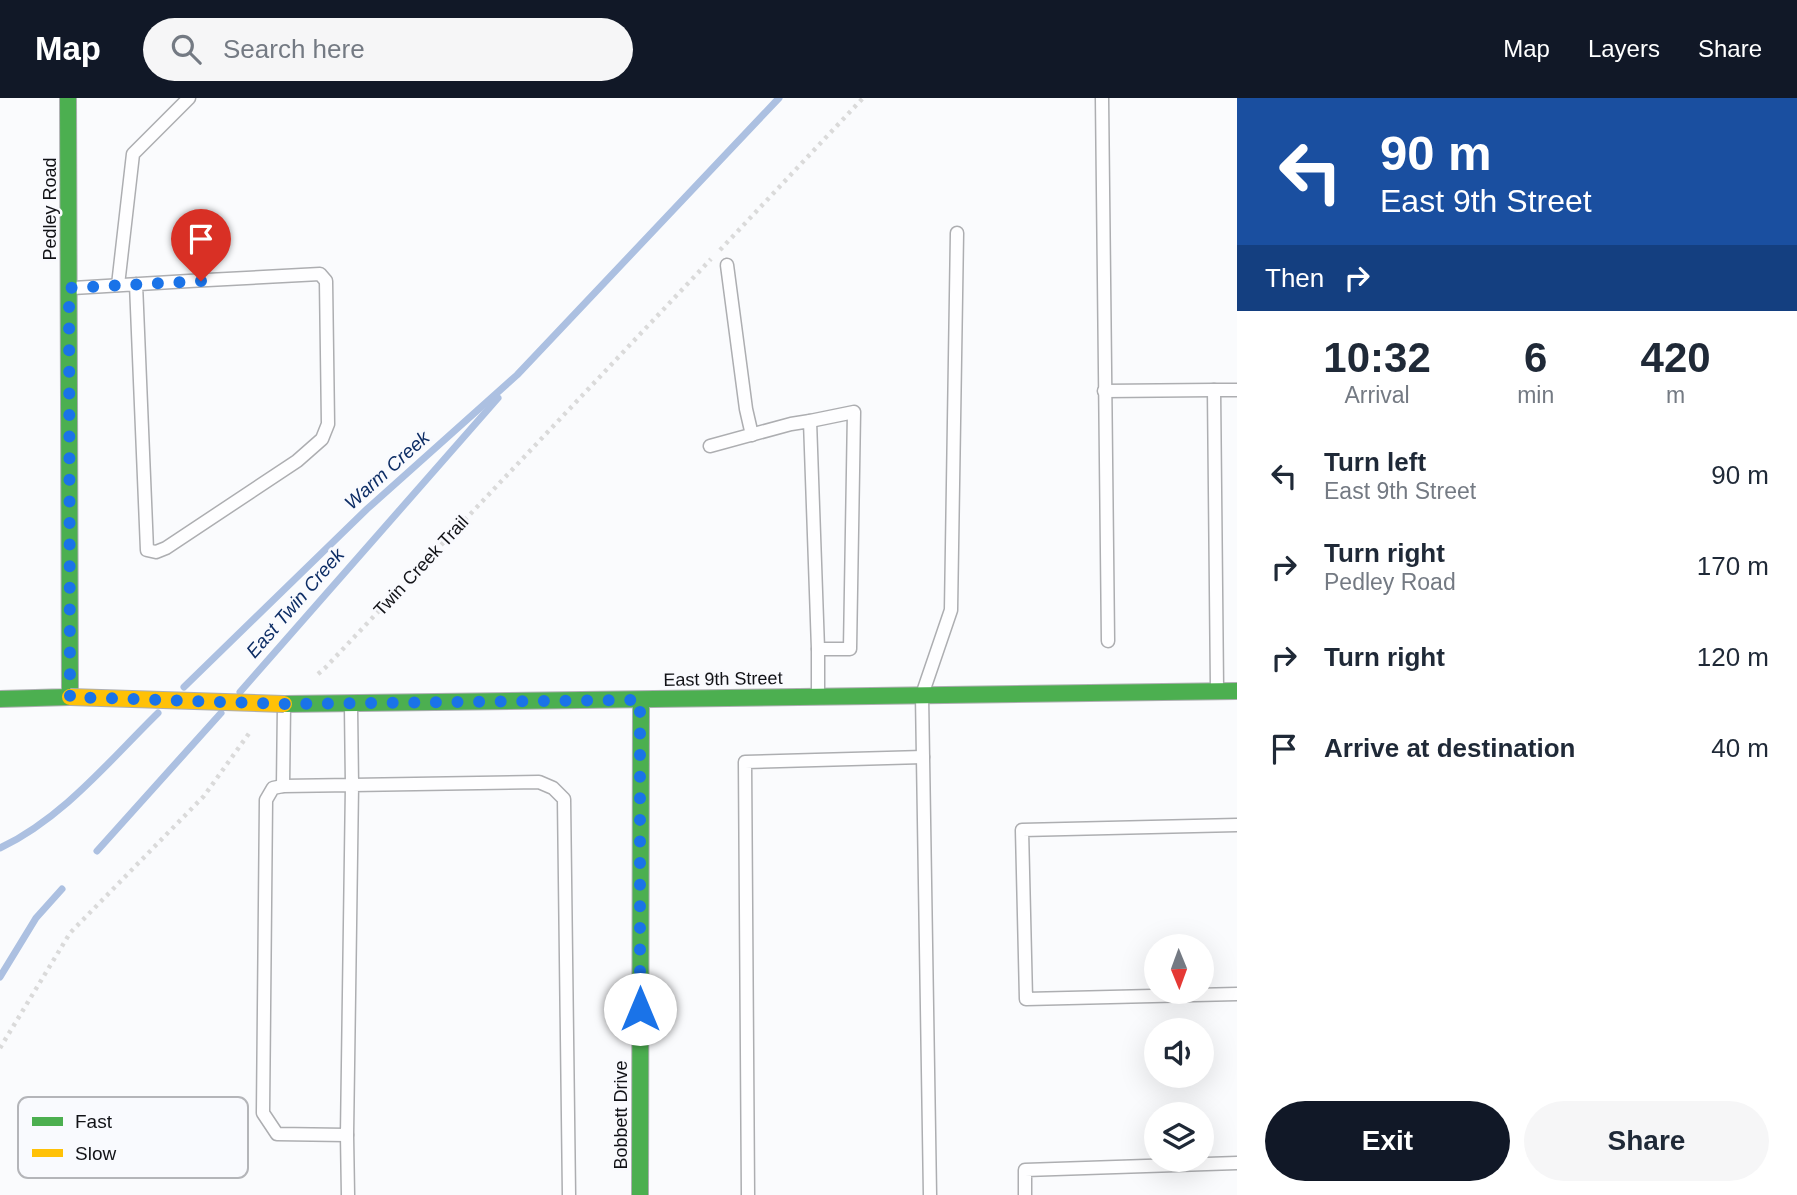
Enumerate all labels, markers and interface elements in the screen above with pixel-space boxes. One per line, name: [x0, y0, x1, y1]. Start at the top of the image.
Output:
search box: [143, 18, 633, 81]
text: Map: [35, 30, 101, 67]
icon: search: [167, 30, 205, 68]
text: Search here: [223, 34, 365, 64]
text: Map: [1503, 35, 1550, 62]
text: Layers: [1588, 35, 1660, 62]
text: Share: [1698, 35, 1762, 62]
icon: left: [1265, 126, 1356, 217]
text: 90 m: [1380, 126, 1492, 180]
street label: Pedley Road: [40, 157, 60, 261]
text: East 9th Street: [1380, 183, 1592, 219]
pin: [171, 209, 231, 281]
icon: arrive: [182, 220, 220, 258]
icon: right: [1338, 259, 1376, 297]
text: Then: [1265, 263, 1324, 293]
text: 10:32: [1323, 334, 1431, 381]
text: 6: [1524, 334, 1547, 381]
text: 420: [1641, 334, 1711, 381]
text: Arrival: [1344, 382, 1410, 408]
text: min: [1517, 382, 1554, 408]
text: m: [1666, 382, 1685, 408]
water label: Warm Creek: [340, 426, 435, 513]
text: Turn left: [1324, 447, 1426, 477]
icon: left: [1265, 457, 1303, 495]
text: 90 m: [1711, 460, 1769, 490]
text: East 9th Street: [1324, 478, 1476, 504]
street label: Twin Creek Trail: [370, 512, 472, 620]
text: Turn right: [1324, 538, 1445, 568]
water label: East Twin Creek: [242, 543, 349, 662]
icon: right: [1265, 548, 1303, 586]
text: 170 m: [1697, 551, 1769, 581]
text: Pedley Road: [1324, 569, 1456, 595]
icon: right: [1265, 639, 1303, 677]
text: Turn right: [1324, 642, 1445, 672]
text: 120 m: [1697, 642, 1769, 672]
street label: East 9th Street: [663, 668, 783, 690]
icon: arrive: [1265, 730, 1303, 768]
text: Arrive at destination: [1324, 733, 1575, 763]
text: 40 m: [1711, 733, 1769, 763]
north arrow: [1144, 934, 1214, 1004]
map controls: [1144, 934, 1214, 1172]
position arrow: [603, 972, 677, 1046]
button: sound: [1144, 1018, 1214, 1088]
street label: Bobbett Drive: [611, 1060, 631, 1170]
legend: [18, 1097, 248, 1178]
button: Exit: [1265, 1101, 1510, 1181]
button: Share: [1524, 1101, 1769, 1181]
button: layers: [1144, 1102, 1214, 1172]
text: Fast: [75, 1111, 113, 1132]
text: Slow: [75, 1143, 116, 1164]

